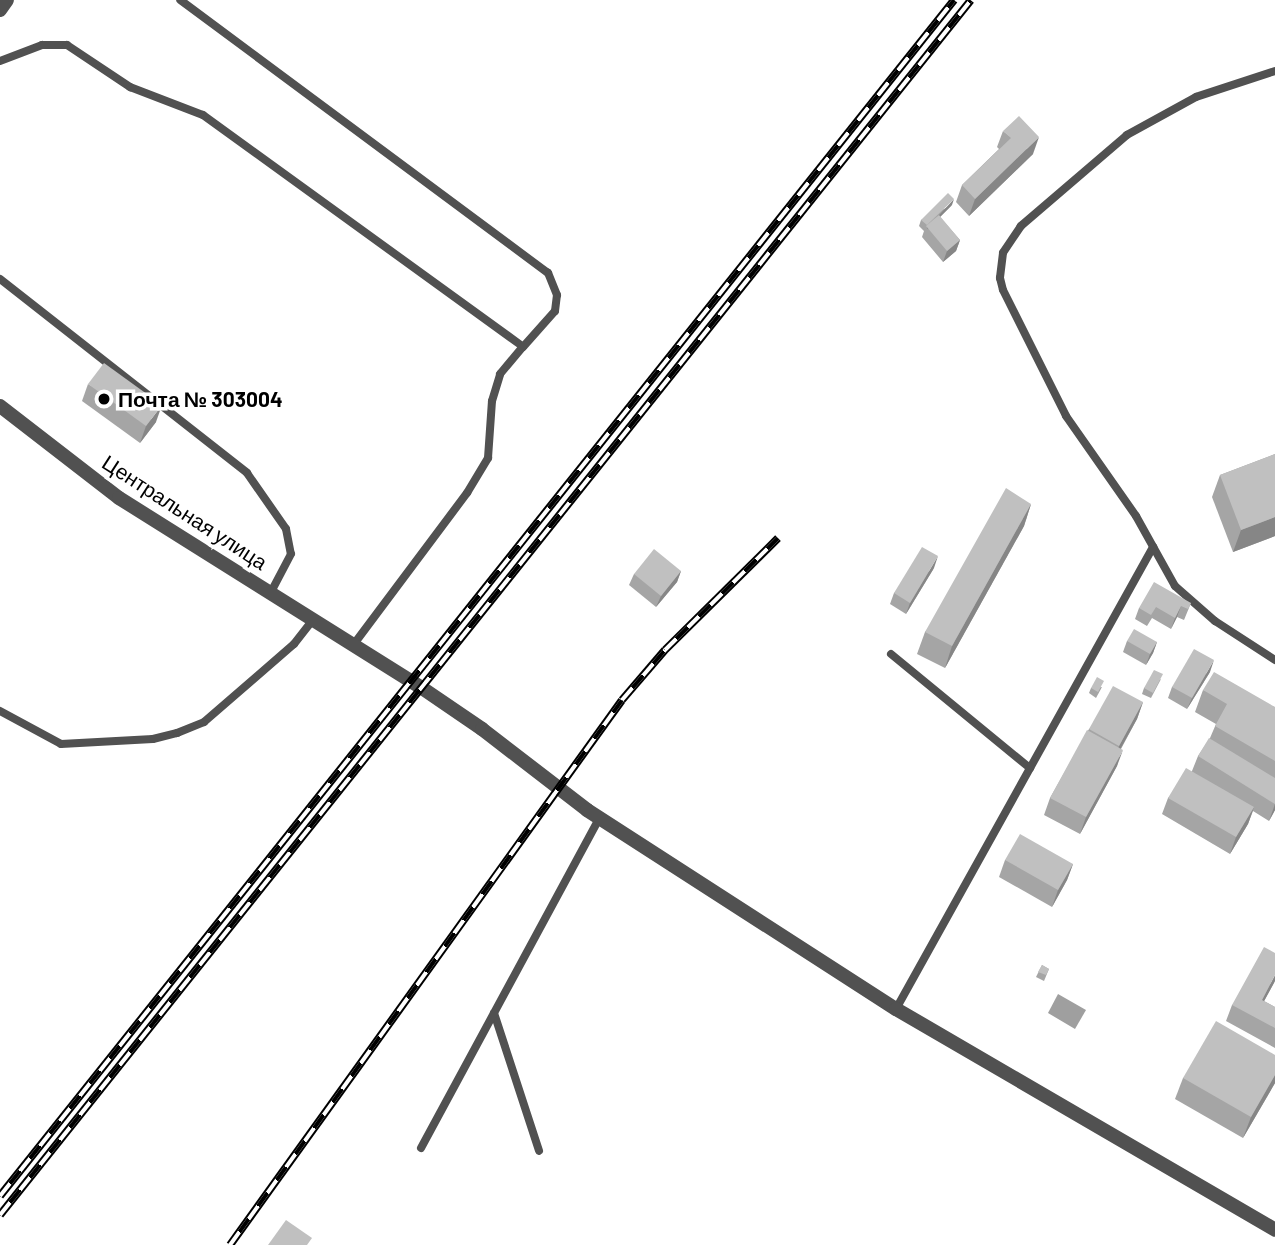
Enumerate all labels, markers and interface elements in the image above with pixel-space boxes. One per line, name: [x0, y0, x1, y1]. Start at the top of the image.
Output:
place label: Почта № 303004: [118, 386, 283, 412]
marker: Почта № 303004: [96, 391, 112, 407]
street label: Центральная улица: [98, 449, 272, 575]

